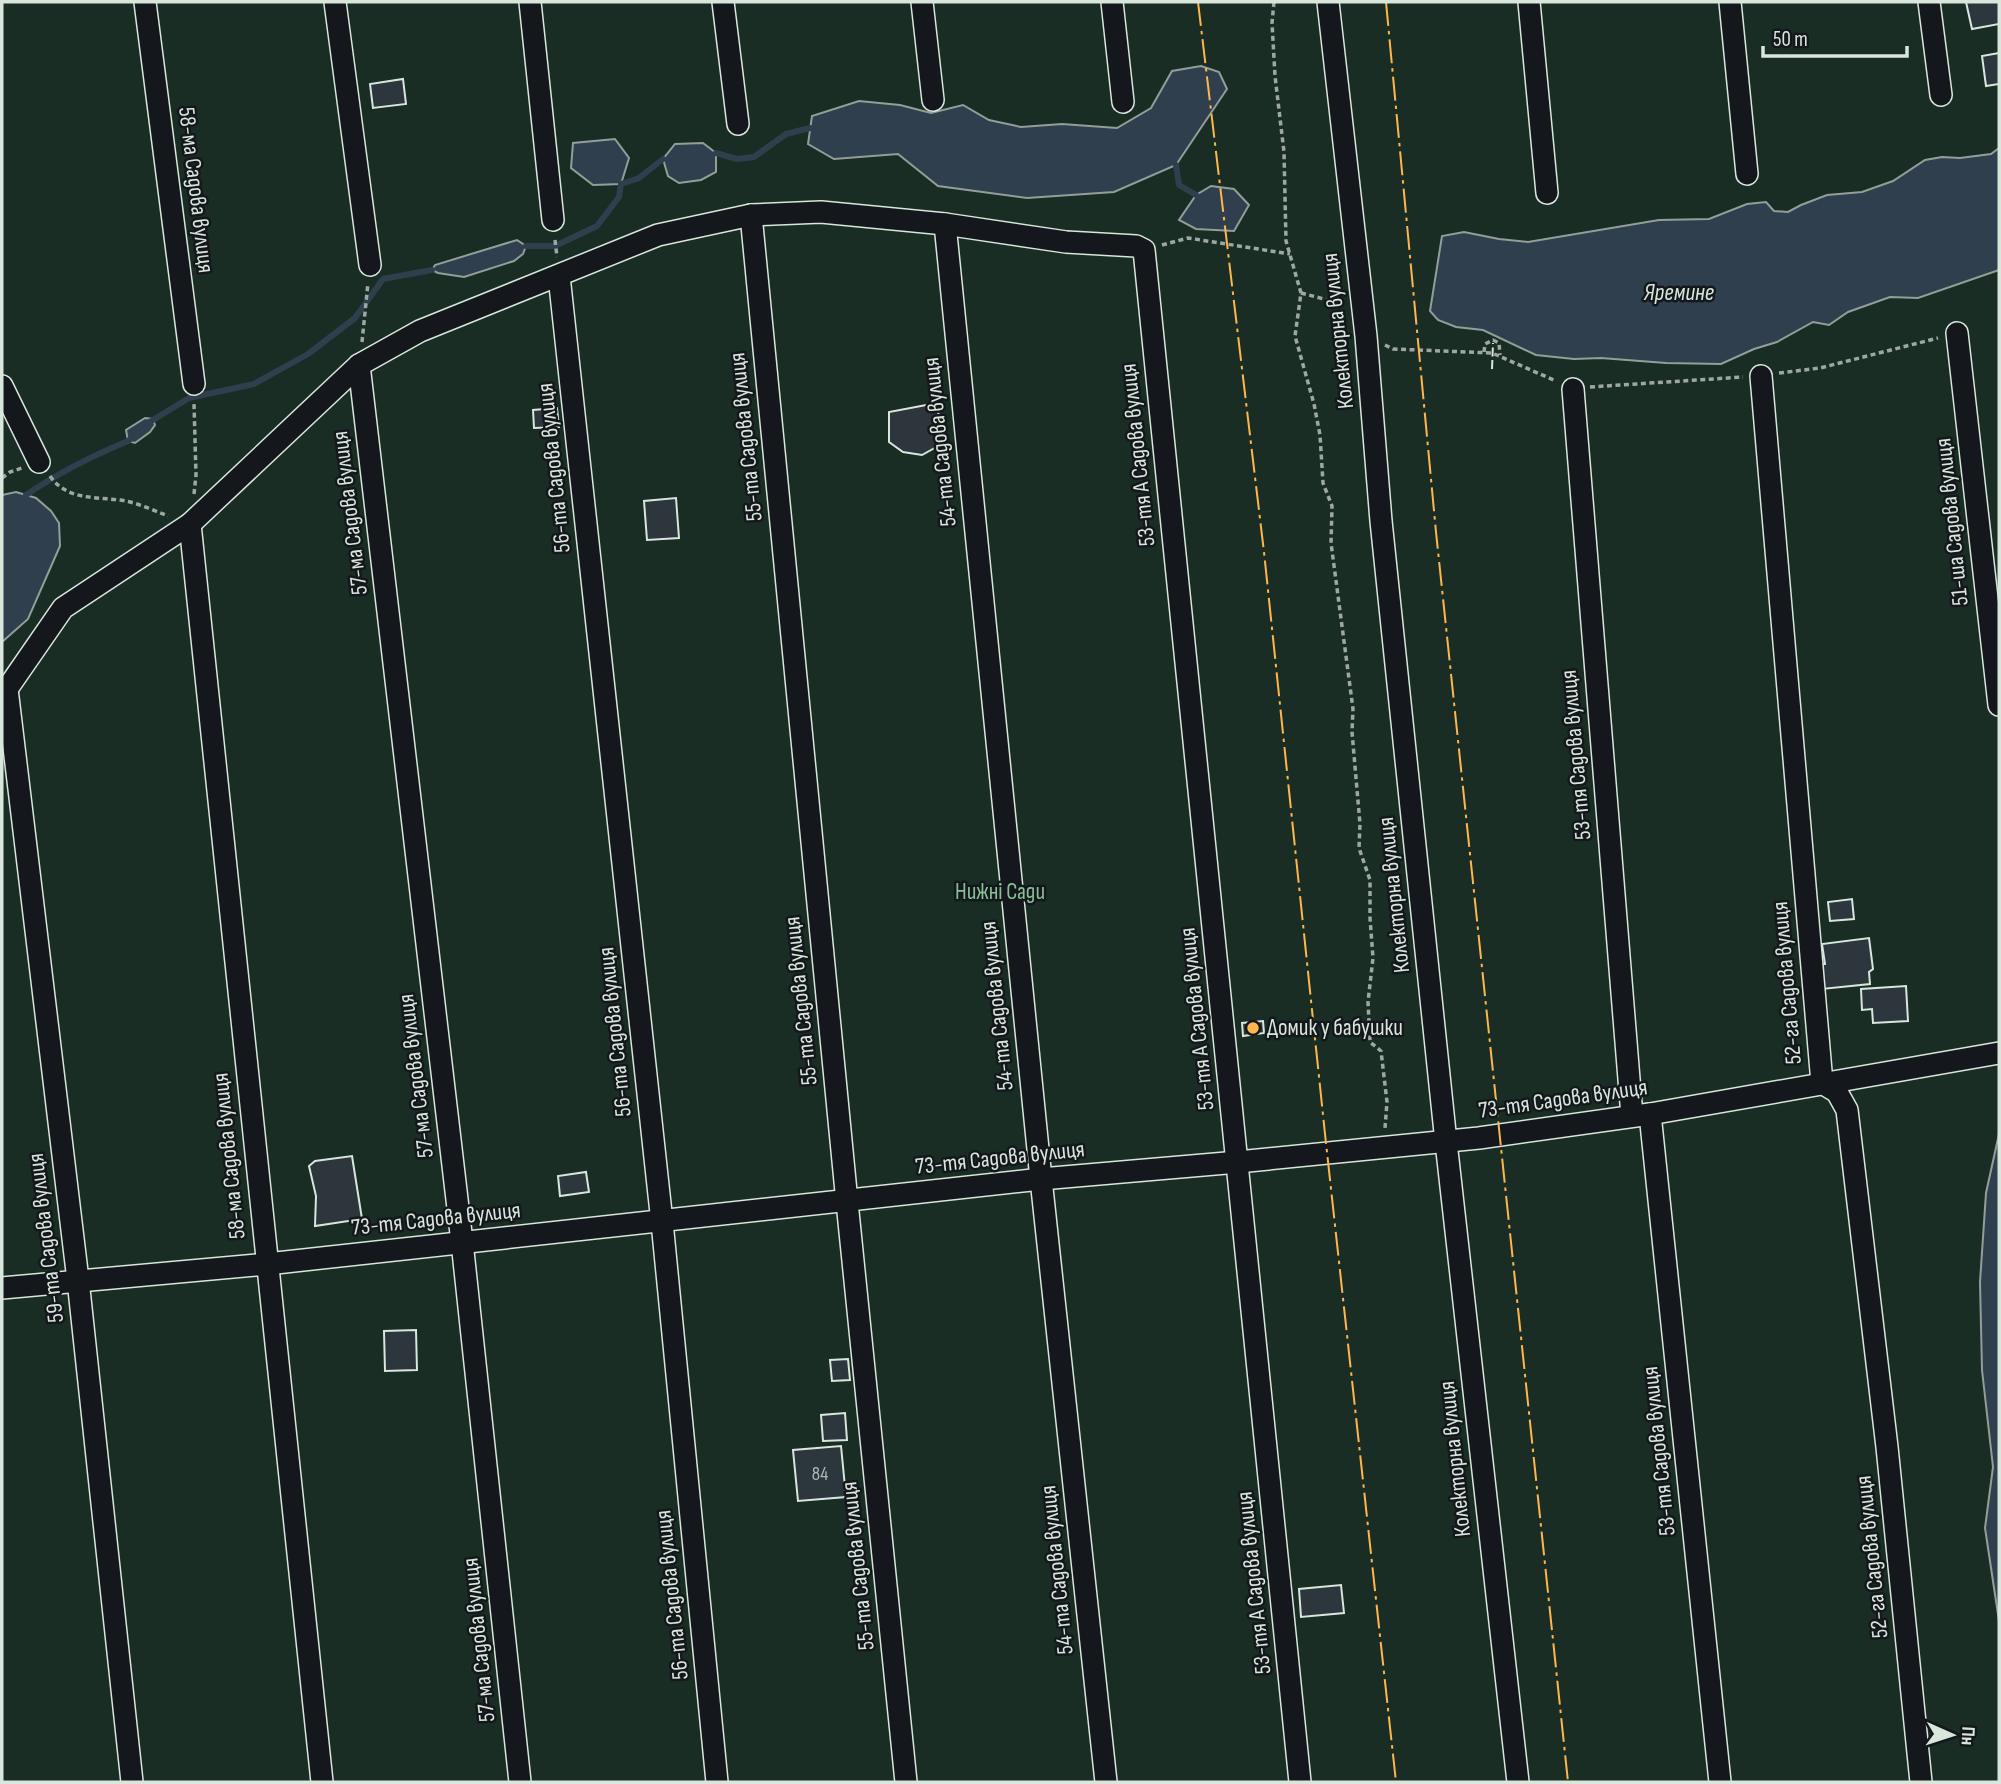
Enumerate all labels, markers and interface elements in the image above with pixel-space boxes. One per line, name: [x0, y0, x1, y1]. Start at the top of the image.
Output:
scale bar: [1763, 14, 1906, 58]
text: 50 m: [1773, 27, 1808, 52]
street label: 58-ма Садова вулиця: [172, 105, 220, 275]
street label: Колекторна вулиця: [1316, 252, 1360, 410]
water label: Яремине: [1643, 278, 1714, 307]
street label: 55-та Садова вулиця: [723, 351, 769, 523]
street label: 54-та Садова вулиця: [917, 356, 963, 528]
street label: 53-тя А Садова вулиця: [1114, 362, 1162, 548]
street label: 56-та Садова вулиця: [531, 382, 577, 554]
street label: 57-ма Садова вулиця: [326, 430, 374, 596]
street label: 51-ша Садова вулиця: [1929, 437, 1975, 607]
street label: 53-тя Садова вулиця: [1555, 669, 1597, 841]
street label: Колекторна вулиця: [1372, 816, 1416, 974]
park label: Нижні Сади: [955, 878, 1045, 906]
street label: 52-га Садова вулиця: [1766, 900, 1808, 1066]
street label: 55-та Садова вулиця: [778, 915, 824, 1087]
street label: 54-та Садова вулиця: [974, 920, 1020, 1092]
street label: 53-тя А Садова вулиця: [1173, 926, 1221, 1112]
street label: 56-та Садова вулиця: [592, 946, 638, 1118]
street label: 57-ма Садова вулиця: [392, 993, 440, 1159]
place label: Домик у бабушки: [1267, 1014, 1403, 1042]
marker: Домик у бабушки: [1245, 1020, 1261, 1036]
street label: 58-ма Садова вулиця: [206, 1072, 252, 1240]
street label: 73-тя Садова вулиця: [1477, 1073, 1649, 1125]
street label: 73-тя Садова вулиця: [914, 1135, 1086, 1181]
street label: 59-та Садова вулиця: [22, 1152, 70, 1324]
street label: 73-тя Садова вулиця: [350, 1196, 522, 1242]
street label: 53-тя Садова вулиця: [1636, 1365, 1682, 1537]
street label: Колекторна вулиця: [1433, 1380, 1477, 1538]
house number: 84: [812, 1463, 828, 1486]
street label: 52-га Садова вулиця: [1850, 1474, 1894, 1640]
street label: 55-та Садова вулиця: [835, 1480, 881, 1652]
street label: 54-та Садова вулиця: [1034, 1484, 1080, 1656]
street label: 53-тя А Садова вулиця: [1230, 1490, 1278, 1676]
street label: 56-та Садова вулиця: [649, 1509, 695, 1681]
street label: 57-ма Садова вулиця: [456, 1557, 502, 1723]
north arrow: [1917, 1700, 1987, 1770]
text: Пн: [1956, 1726, 1979, 1746]

